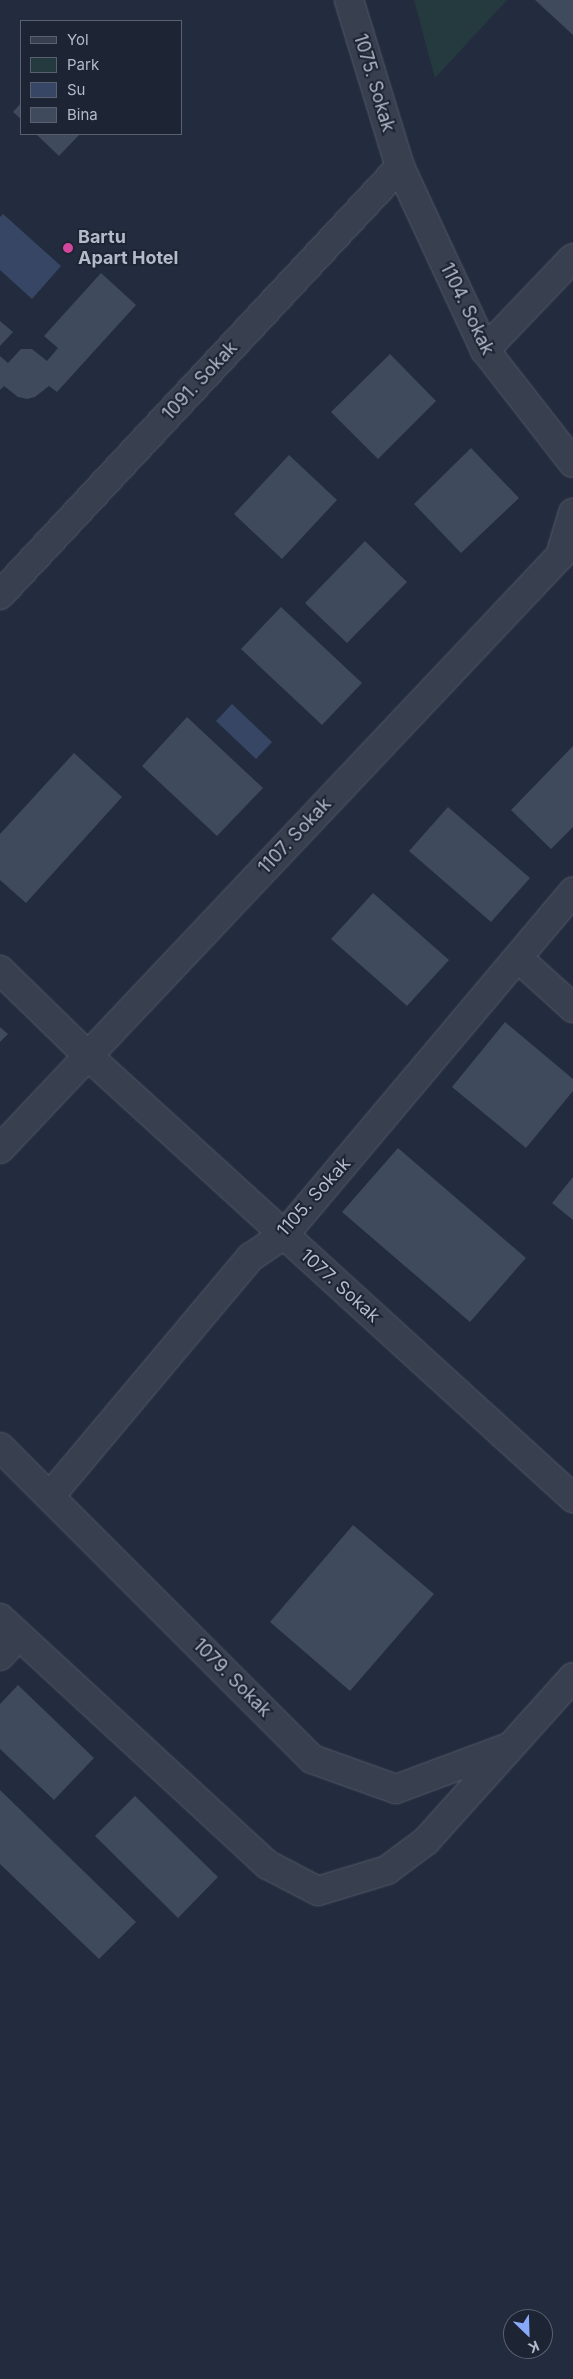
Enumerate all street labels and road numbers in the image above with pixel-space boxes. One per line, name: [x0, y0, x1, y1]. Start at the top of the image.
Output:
street label: 1075. Sokak: [349, 31, 399, 135]
street label: 1104. Sokak: [435, 260, 499, 358]
street label: 1091. Sokak: [158, 337, 242, 425]
street label: 1107. Sokak: [254, 794, 336, 878]
street label: 1105. Sokak: [273, 1153, 355, 1241]
street label: 1077. Sokak: [296, 1245, 384, 1327]
street label: 1079. Sokak: [188, 1634, 276, 1722]

